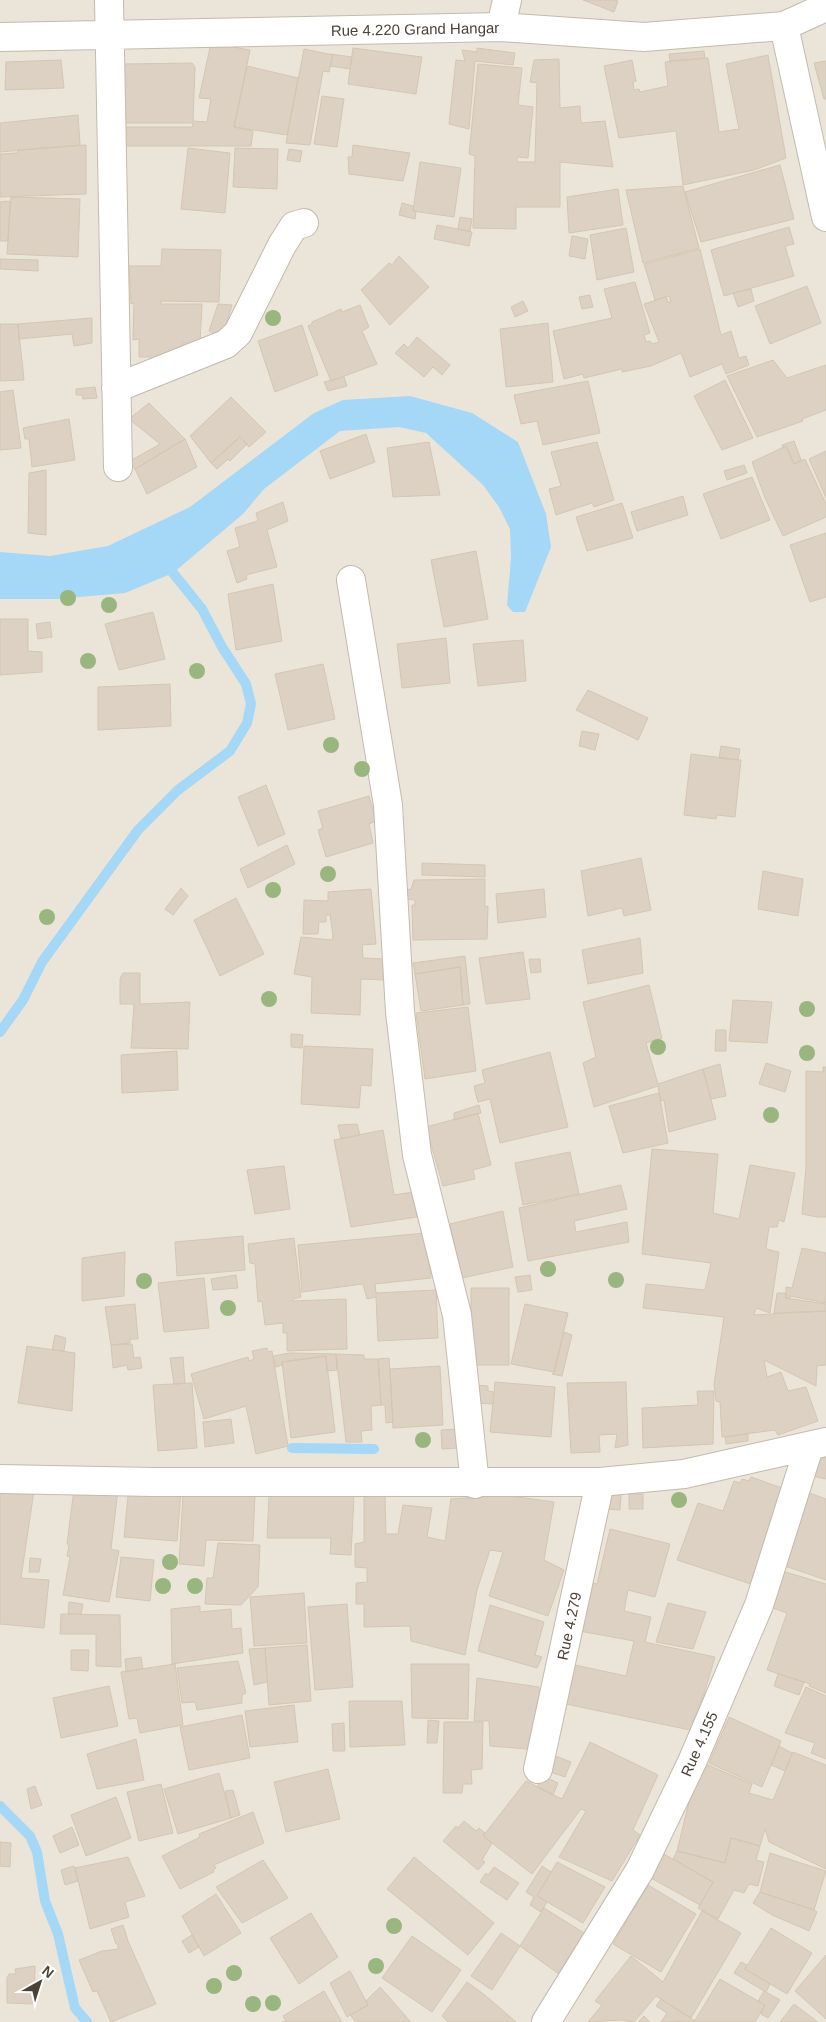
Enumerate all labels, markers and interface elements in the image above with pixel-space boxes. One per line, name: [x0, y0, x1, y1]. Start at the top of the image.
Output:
street label: Rue 4.220 Grand Hangar: [331, 19, 499, 39]
street label: Rue 4.279: [553, 1590, 585, 1662]
street label: Rue 4.155: [677, 1709, 721, 1779]
north arrow: [15, 1957, 65, 2007]
text: N: [39, 1962, 57, 1981]

